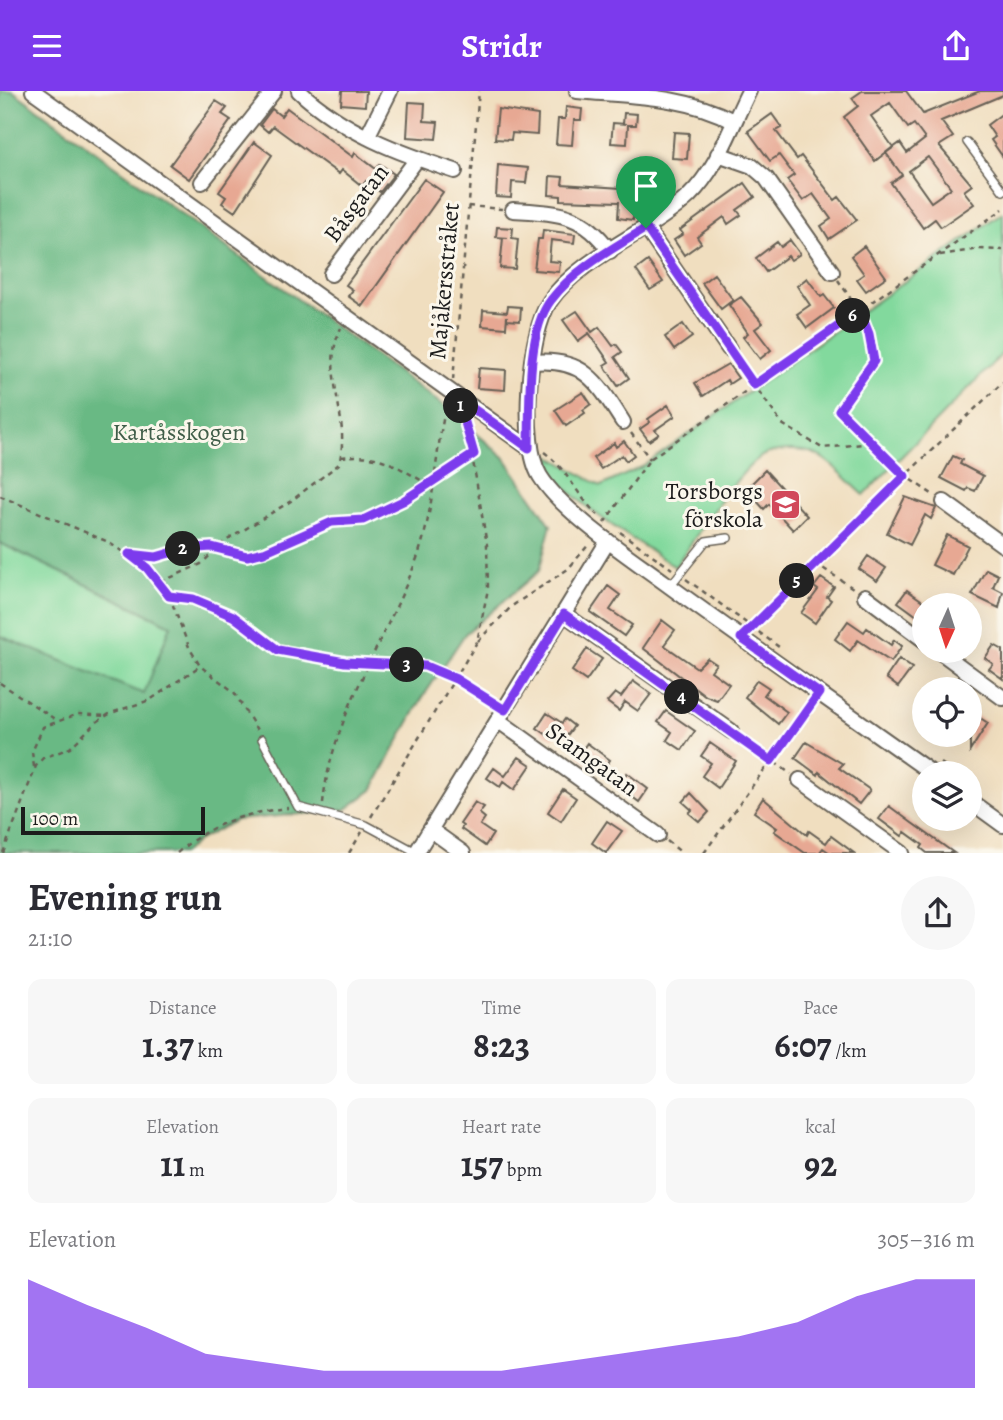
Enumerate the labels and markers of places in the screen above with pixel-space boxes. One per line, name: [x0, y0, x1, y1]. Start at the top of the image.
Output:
pin: [616, 156, 676, 228]
pin: 6: [836, 299, 870, 334]
pin: 1: [444, 389, 478, 423]
place label: Torsborgs förskola: [666, 475, 764, 535]
school or university icon: Torsborgs förskola: [769, 488, 803, 522]
pin: 2: [166, 531, 200, 567]
pin: 5: [780, 563, 814, 599]
pin: 3: [390, 647, 424, 683]
pin: 4: [664, 679, 700, 715]

